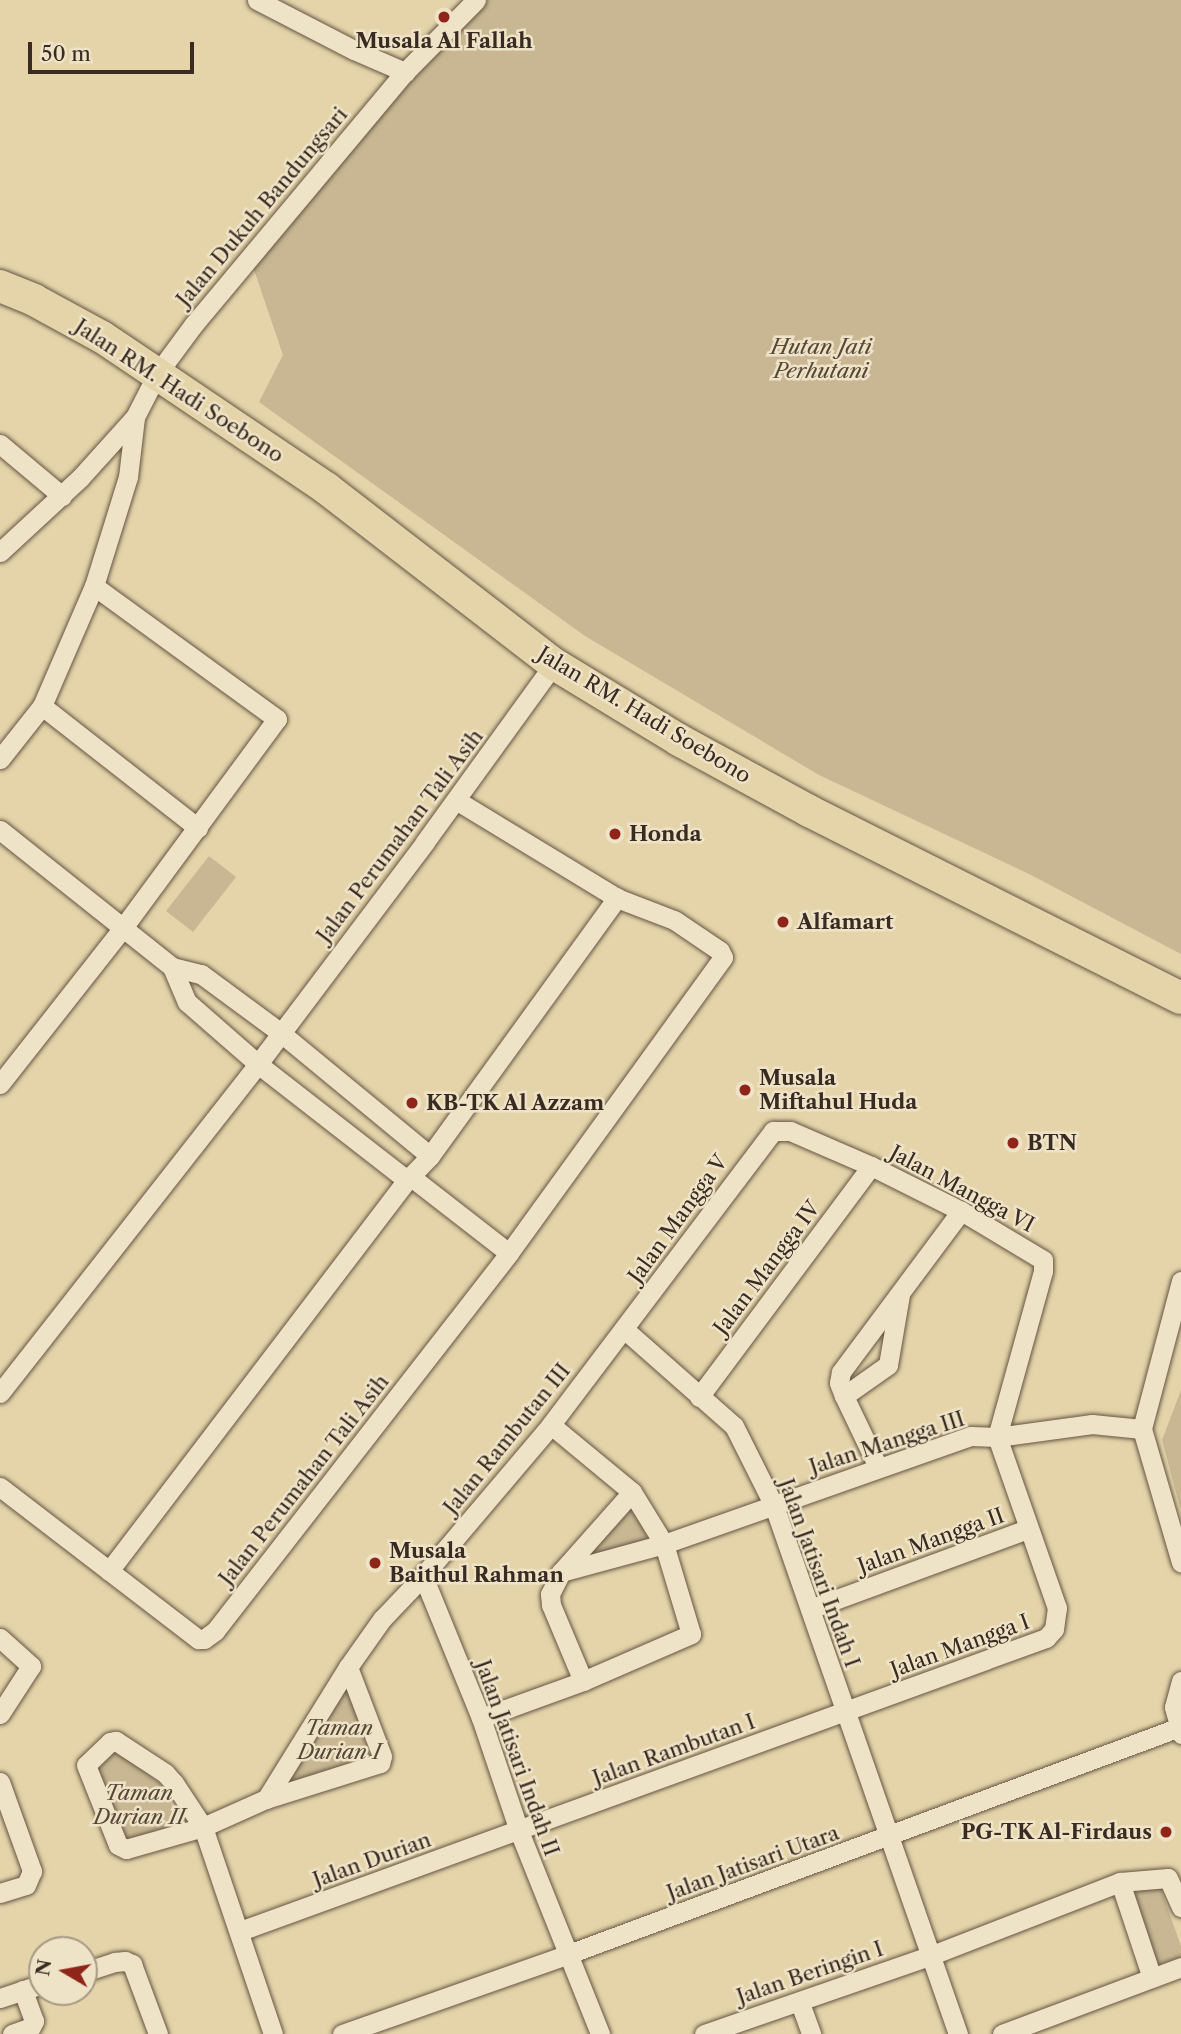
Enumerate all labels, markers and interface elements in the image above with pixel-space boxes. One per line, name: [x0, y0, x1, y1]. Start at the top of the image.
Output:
marker: Musala Al Fallah: [436, 9, 452, 25]
scale bar: [32, 28, 198, 72]
place label: Musala Al Fallah: [355, 28, 533, 54]
text: 50 m: [41, 41, 91, 66]
street label: Jalan Dukuh Bandungsari: [171, 102, 353, 312]
street label: Jalan RM. Hadi Soebono: [70, 314, 288, 468]
park label: Hutan Jati Perhutani: [770, 334, 872, 384]
street label: Jalan RM. Hadi Soebono: [533, 641, 755, 789]
street label: Jalan Perumahan Tali Asih: [311, 724, 489, 948]
place label: Honda: [629, 821, 702, 847]
marker: Honda: [607, 826, 623, 842]
place label: Alfamart: [797, 909, 893, 935]
marker: Alfamart: [775, 914, 791, 930]
place label: Musala Miftahul Huda: [759, 1065, 917, 1115]
marker: Musala Miftahul Huda: [737, 1082, 753, 1098]
place label: KB-TK Al Azzam: [426, 1090, 606, 1116]
marker: KB-TK Al Azzam: [404, 1095, 420, 1111]
place label: BTN: [1027, 1130, 1077, 1156]
marker: BTN: [1005, 1135, 1021, 1151]
street label: Jalan Mangga VI: [885, 1140, 1039, 1238]
street label: Jalan Mangga V: [623, 1150, 733, 1288]
street label: Jalan Mangga IV: [708, 1196, 826, 1340]
street label: Jalan Rambutan III: [438, 1358, 576, 1520]
street label: Jalan Perumahan Tali Asih: [213, 1369, 395, 1591]
street label: Jalan Mangga III: [806, 1406, 968, 1480]
street label: Jalan Jatisari Indah I: [773, 1475, 865, 1671]
street label: Jalan Mangga II: [854, 1503, 1008, 1579]
place label: Musala Baithul Rahman: [389, 1538, 564, 1588]
marker: Musala Baithul Rahman: [367, 1555, 383, 1571]
street label: Jalan Mangga I: [887, 1609, 1033, 1683]
street label: Jalan Jatisari Indah II: [470, 1656, 564, 1860]
street label: Jalan Rambutan I: [589, 1709, 759, 1791]
park label: Taman Durian I: [297, 1715, 381, 1765]
park label: Taman Durian II: [94, 1780, 184, 1830]
place label: PG-TK Al-Firdaus: [960, 1819, 1152, 1845]
street label: Jalan Jatisari Utara: [663, 1820, 843, 1906]
marker: PG-TK Al-Firdaus: [1158, 1824, 1174, 1840]
street label: Jalan Durian: [310, 1827, 434, 1893]
north arrow: [28, 1936, 98, 2006]
street label: Jalan Beringin I: [733, 1936, 887, 2010]
text: N: [31, 1957, 57, 1978]

